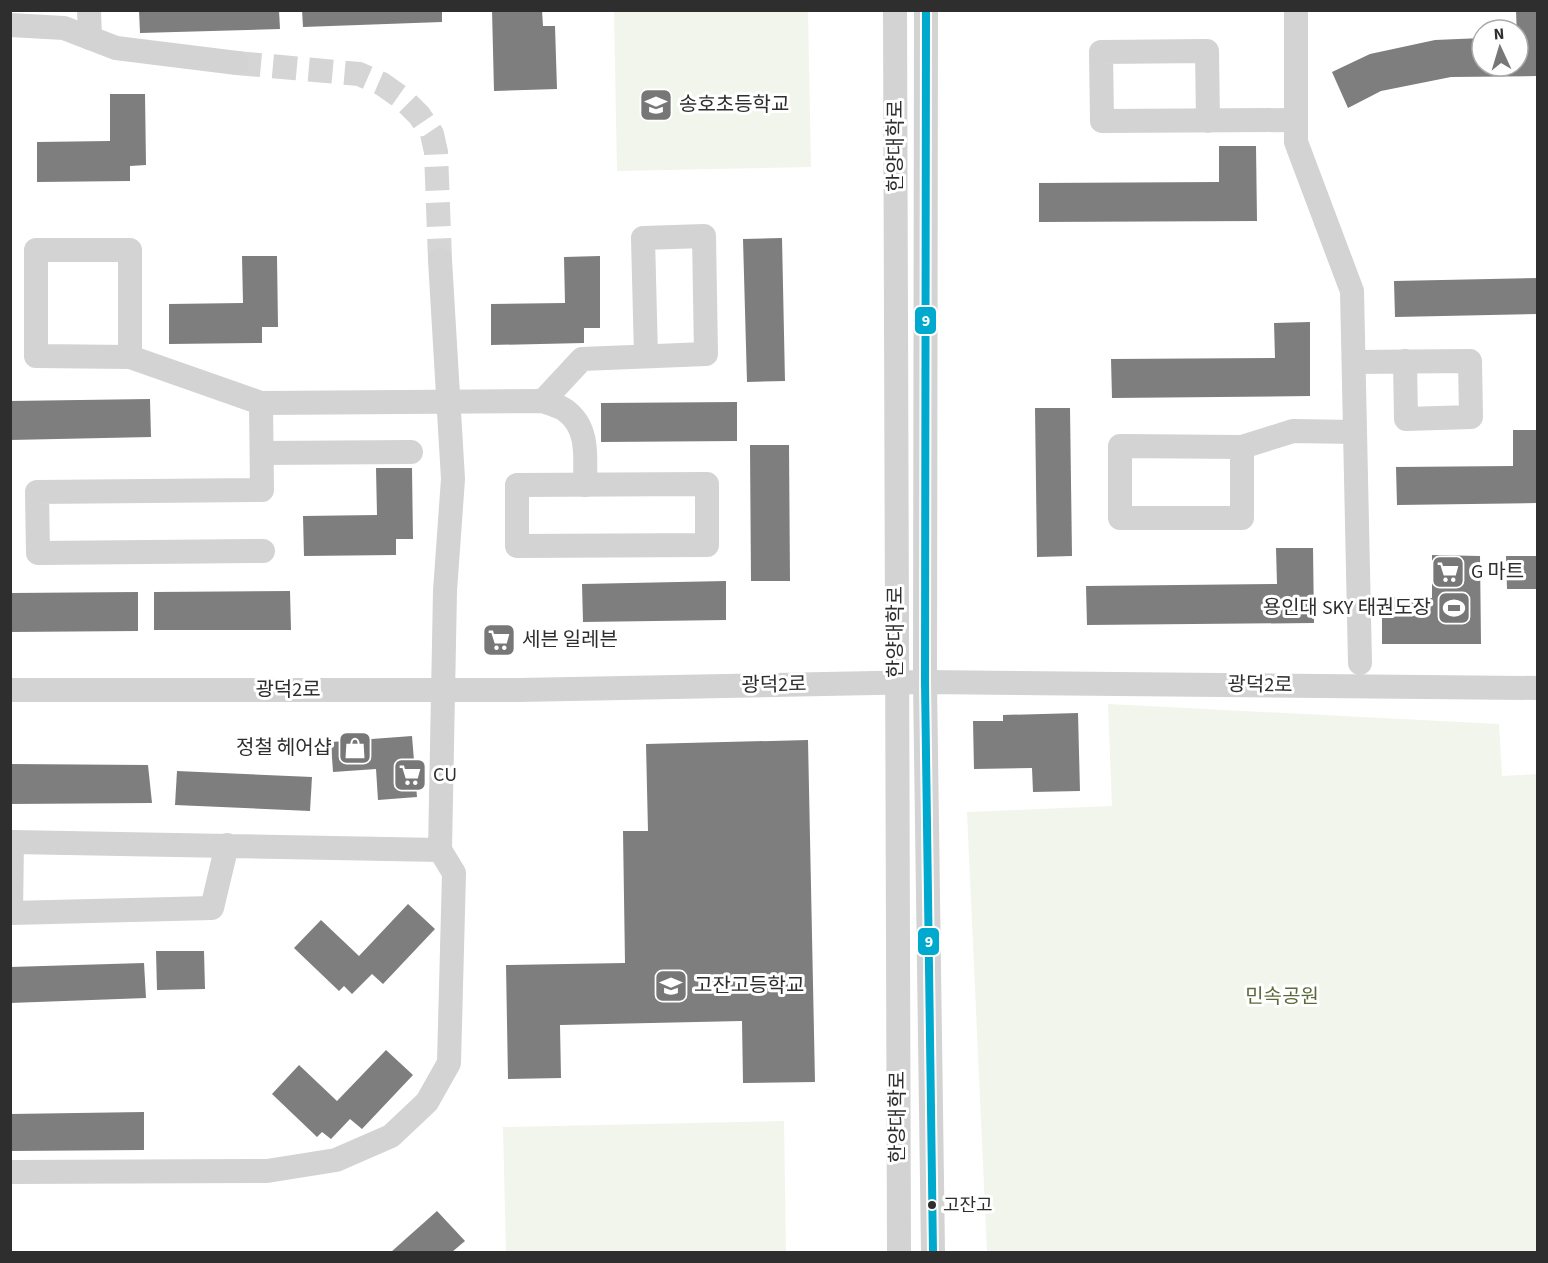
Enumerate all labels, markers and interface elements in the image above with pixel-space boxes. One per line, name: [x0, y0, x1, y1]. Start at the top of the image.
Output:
north arrow: [1470, 18, 1530, 78]
text: N: [1493, 23, 1505, 45]
school or university icon: 송호초등학교: [638, 87, 674, 123]
place label: 송호초등학교: [679, 91, 789, 119]
street label: 한양대학로: [882, 100, 910, 192]
line badge: 9: [914, 306, 937, 335]
text: 9: [922, 310, 930, 332]
supermarket icon: G 마트: [1430, 554, 1466, 590]
place label: G 마트: [1471, 558, 1524, 586]
street label: 한양대학로: [882, 586, 910, 678]
sports icon: 용인대 SKY 태권도장: [1436, 590, 1472, 626]
place label: 용인대 SKY 태권도장: [1263, 594, 1431, 622]
supermarket icon: 세븐 일레븐: [481, 622, 517, 658]
place label: 세븐 일레븐: [522, 626, 618, 654]
street label: 광덕2로: [741, 670, 807, 700]
street label: 광덕2로: [1227, 670, 1293, 700]
street label: 광덕2로: [255, 676, 321, 704]
shop icon: 정철 헤어샵: [337, 730, 373, 766]
place label: 정철 헤어샵: [236, 734, 332, 762]
supermarket icon: CU: [392, 757, 428, 793]
place label: CU: [433, 761, 457, 789]
line badge: 9: [917, 927, 940, 956]
text: 9: [925, 931, 933, 953]
school or university icon: 고잔고등학교: [653, 968, 689, 1004]
place label: 고잔고등학교: [694, 972, 804, 1000]
park label: 민속공원: [1245, 983, 1319, 1011]
street label: 한양대학로: [884, 1071, 912, 1163]
place label: 고잔고: [943, 1193, 993, 1218]
marker: 고잔고: [926, 1199, 938, 1211]

